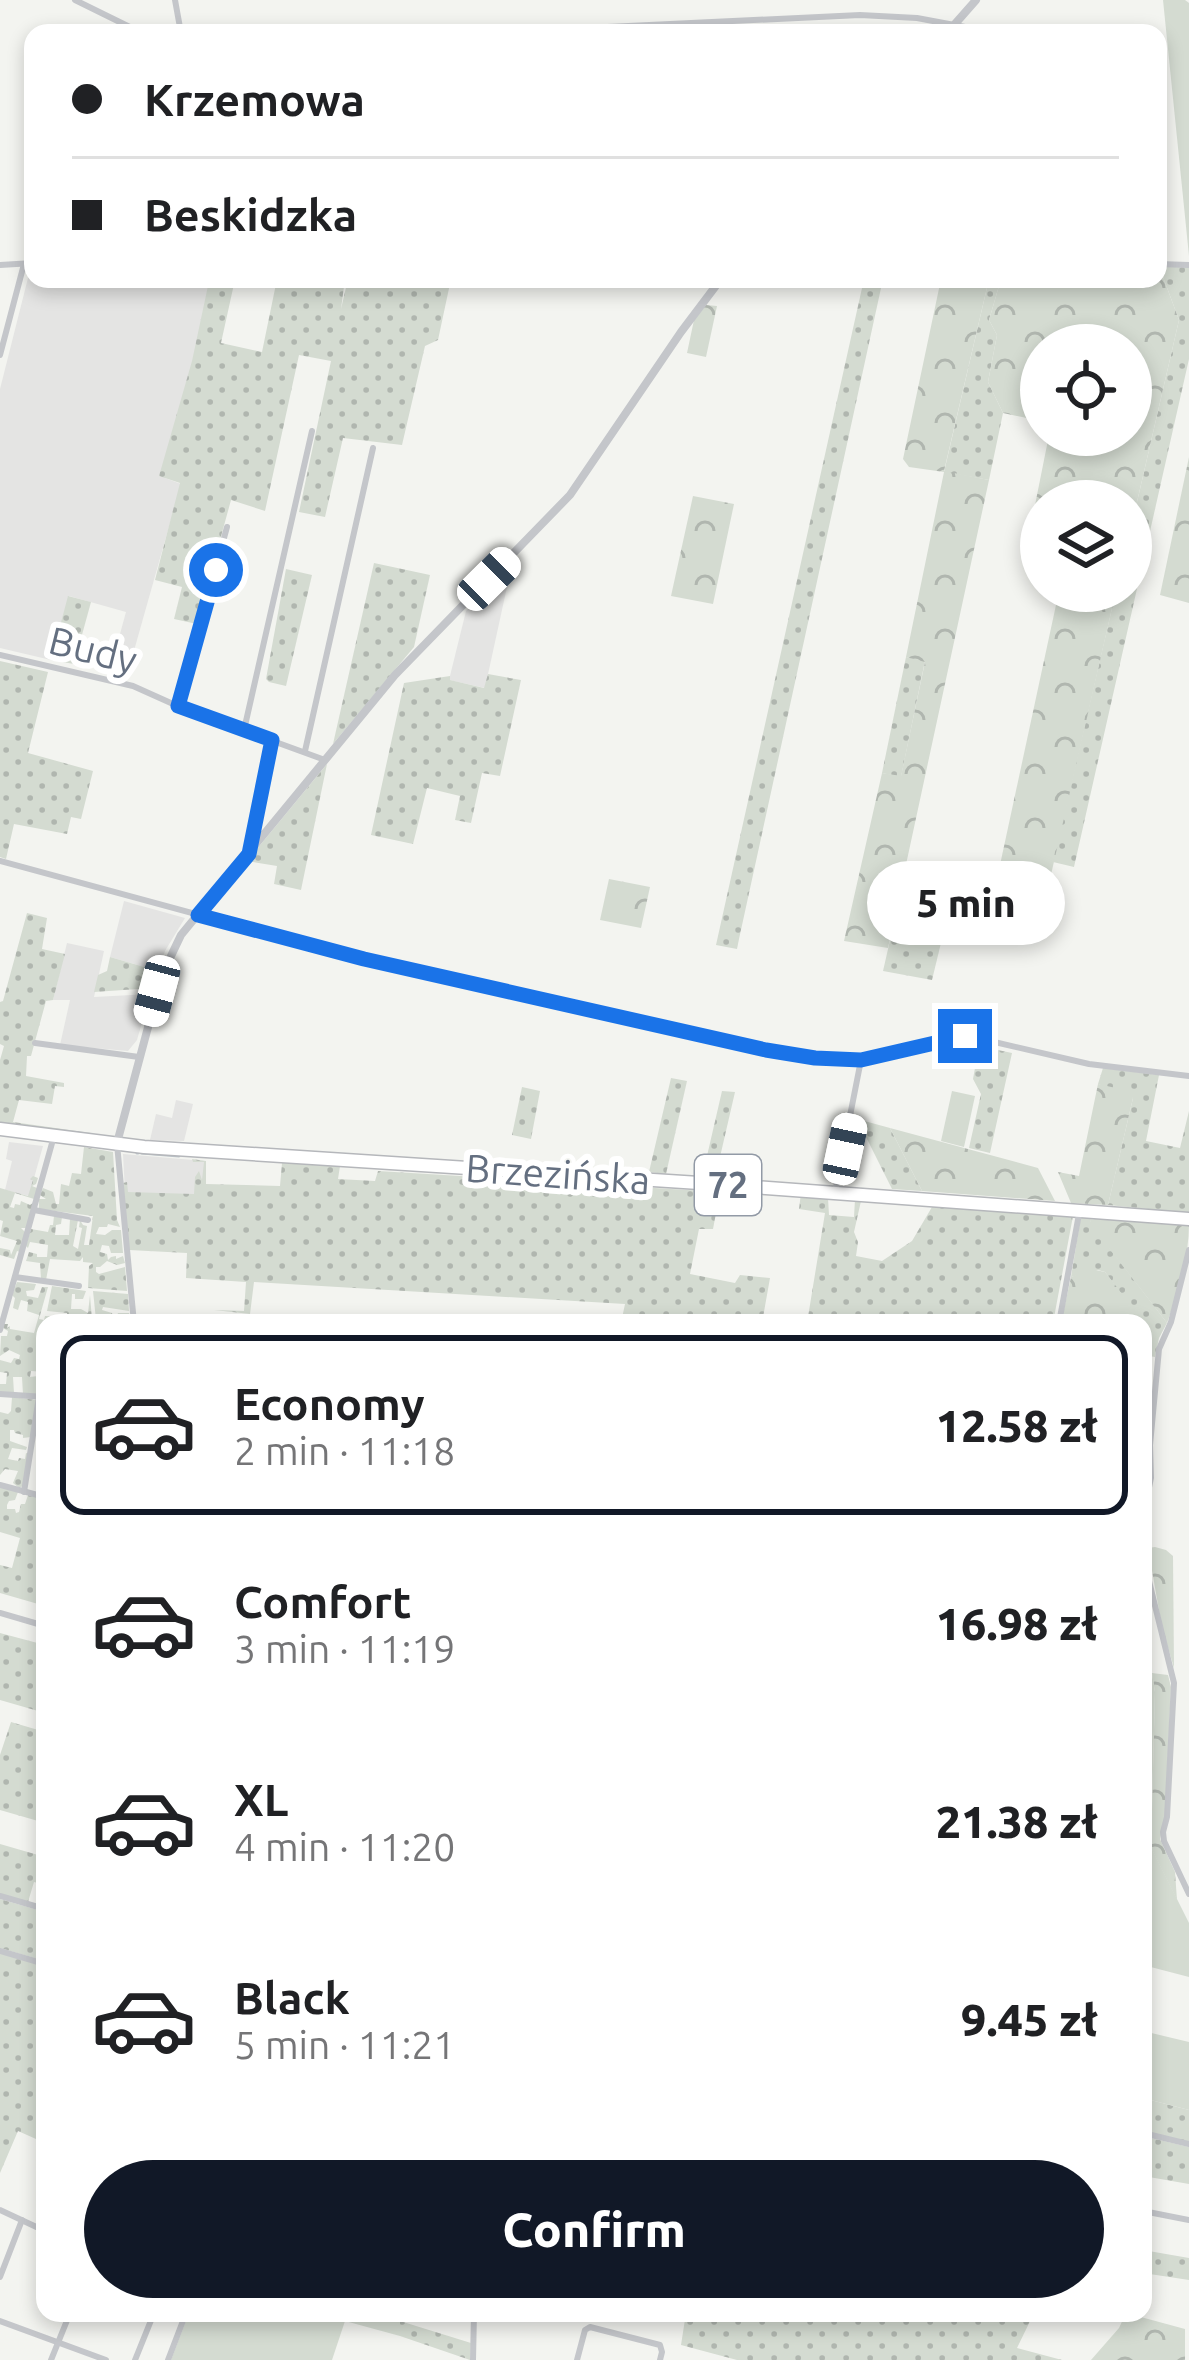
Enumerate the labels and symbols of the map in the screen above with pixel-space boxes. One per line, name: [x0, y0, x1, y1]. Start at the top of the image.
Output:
car: [451, 541, 527, 617]
route start: [189, 543, 243, 597]
street label: Budy: [45, 618, 141, 681]
callout: 5 min: [866, 862, 1064, 946]
car: [130, 952, 184, 1030]
route end: [938, 1009, 992, 1063]
car: [820, 1110, 870, 1188]
street label: Brzezińska: [464, 1146, 652, 1201]
road number: 72: [695, 1155, 761, 1215]

